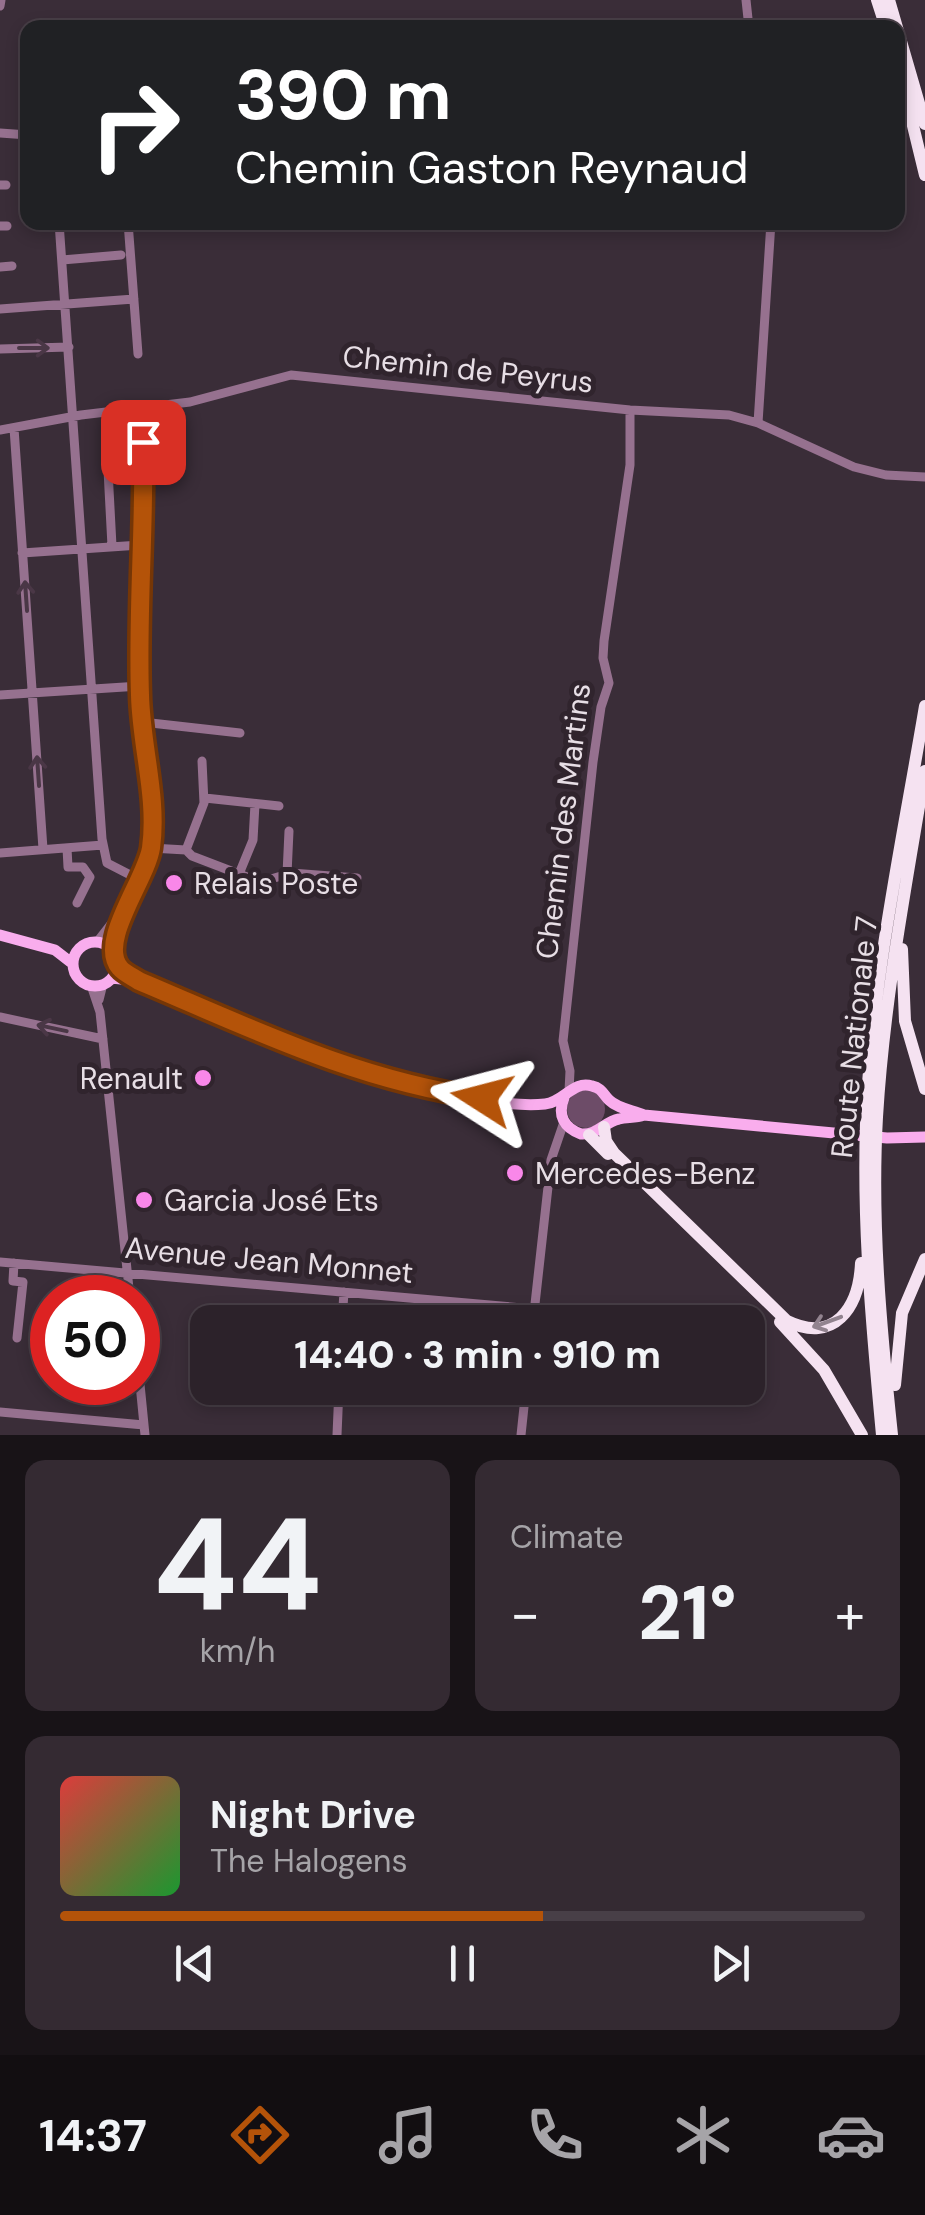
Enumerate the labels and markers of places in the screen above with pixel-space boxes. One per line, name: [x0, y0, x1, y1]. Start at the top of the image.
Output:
pin: [101, 400, 186, 485]
place label: Relais Poste: [194, 864, 358, 903]
marker: Relais Poste: [163, 872, 185, 894]
place label: Renault: [80, 1059, 183, 1098]
marker: Renault: [192, 1067, 214, 1089]
place label: Mercedes-Benz: [535, 1154, 755, 1193]
marker: Mercedes-Benz: [504, 1162, 526, 1184]
place label: Garcia José Ets: [164, 1181, 379, 1220]
marker: Garcia José Ets: [133, 1189, 155, 1211]

